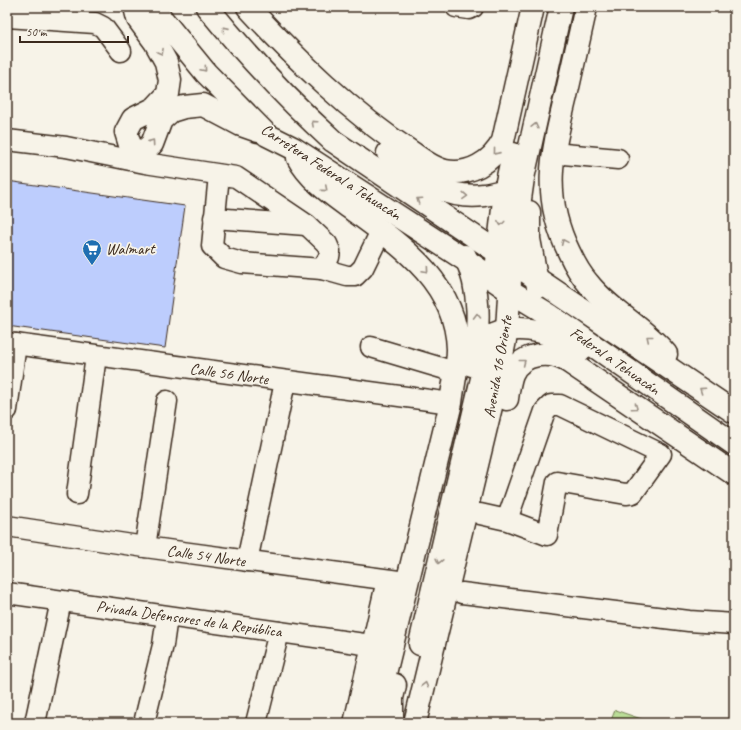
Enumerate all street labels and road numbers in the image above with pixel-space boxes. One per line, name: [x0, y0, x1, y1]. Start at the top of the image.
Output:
street label: Carretera Federal a Tehuacán: [257, 119, 405, 225]
street label: Avenida 16 Oriente: [479, 313, 517, 420]
street label: Federal a Tehuacán: [566, 323, 664, 400]
street label: Calle 56 Norte: [189, 359, 271, 390]
street label: Calle 54 Norte: [166, 541, 248, 572]
street label: Privada Defensores de la República: [95, 596, 284, 642]

